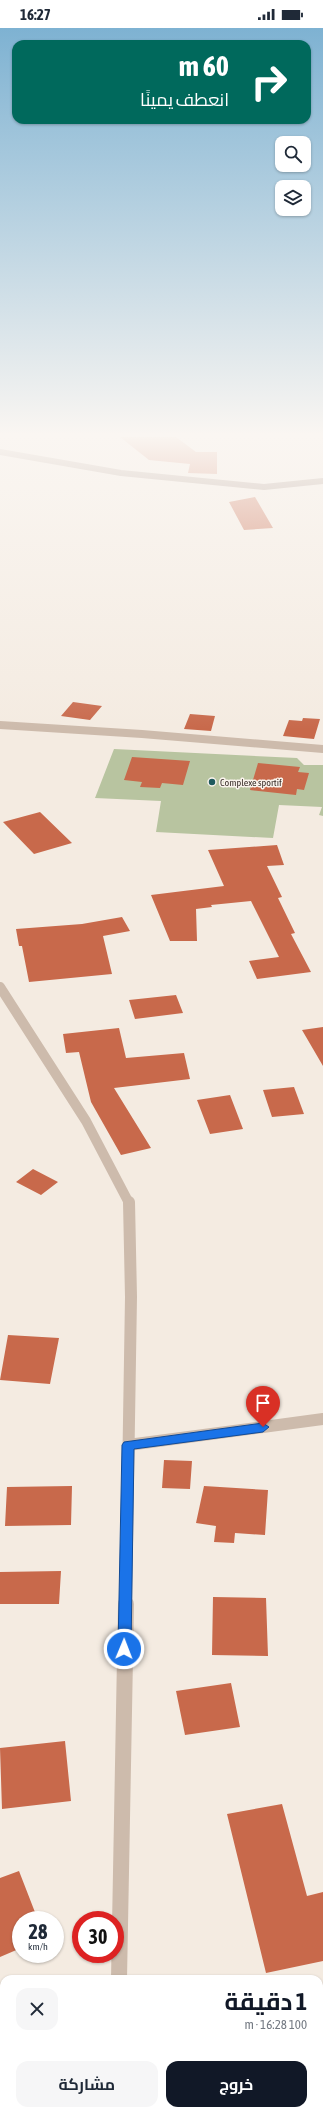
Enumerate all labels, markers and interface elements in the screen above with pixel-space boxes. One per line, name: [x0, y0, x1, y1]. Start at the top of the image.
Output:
text: 16:27: [20, 6, 51, 23]
text: 60 m: [179, 50, 229, 82]
icon: right: [243, 56, 295, 108]
text: انعطف يمينًا: [140, 89, 229, 110]
map controls: [275, 136, 311, 216]
button: search: [275, 136, 311, 172]
button: layers: [275, 180, 311, 216]
marker: Complexe sportif: [207, 777, 217, 787]
place label: Complexe sportif: [220, 777, 282, 788]
pin: [246, 1386, 280, 1427]
icon: arrive: [252, 1392, 274, 1414]
position arrow: [103, 1628, 145, 1670]
speed limit sign: 30: [72, 1911, 124, 1963]
text: 28: [29, 1920, 47, 1943]
text: km/h: [28, 1941, 48, 1952]
button: close: [16, 1988, 58, 2030]
text: 1 دقيقة: [225, 1988, 307, 2015]
text: 100 m · 16:28: [244, 2017, 307, 2032]
button: مشاركة: [16, 2061, 158, 2107]
button: خروج: [166, 2061, 307, 2107]

